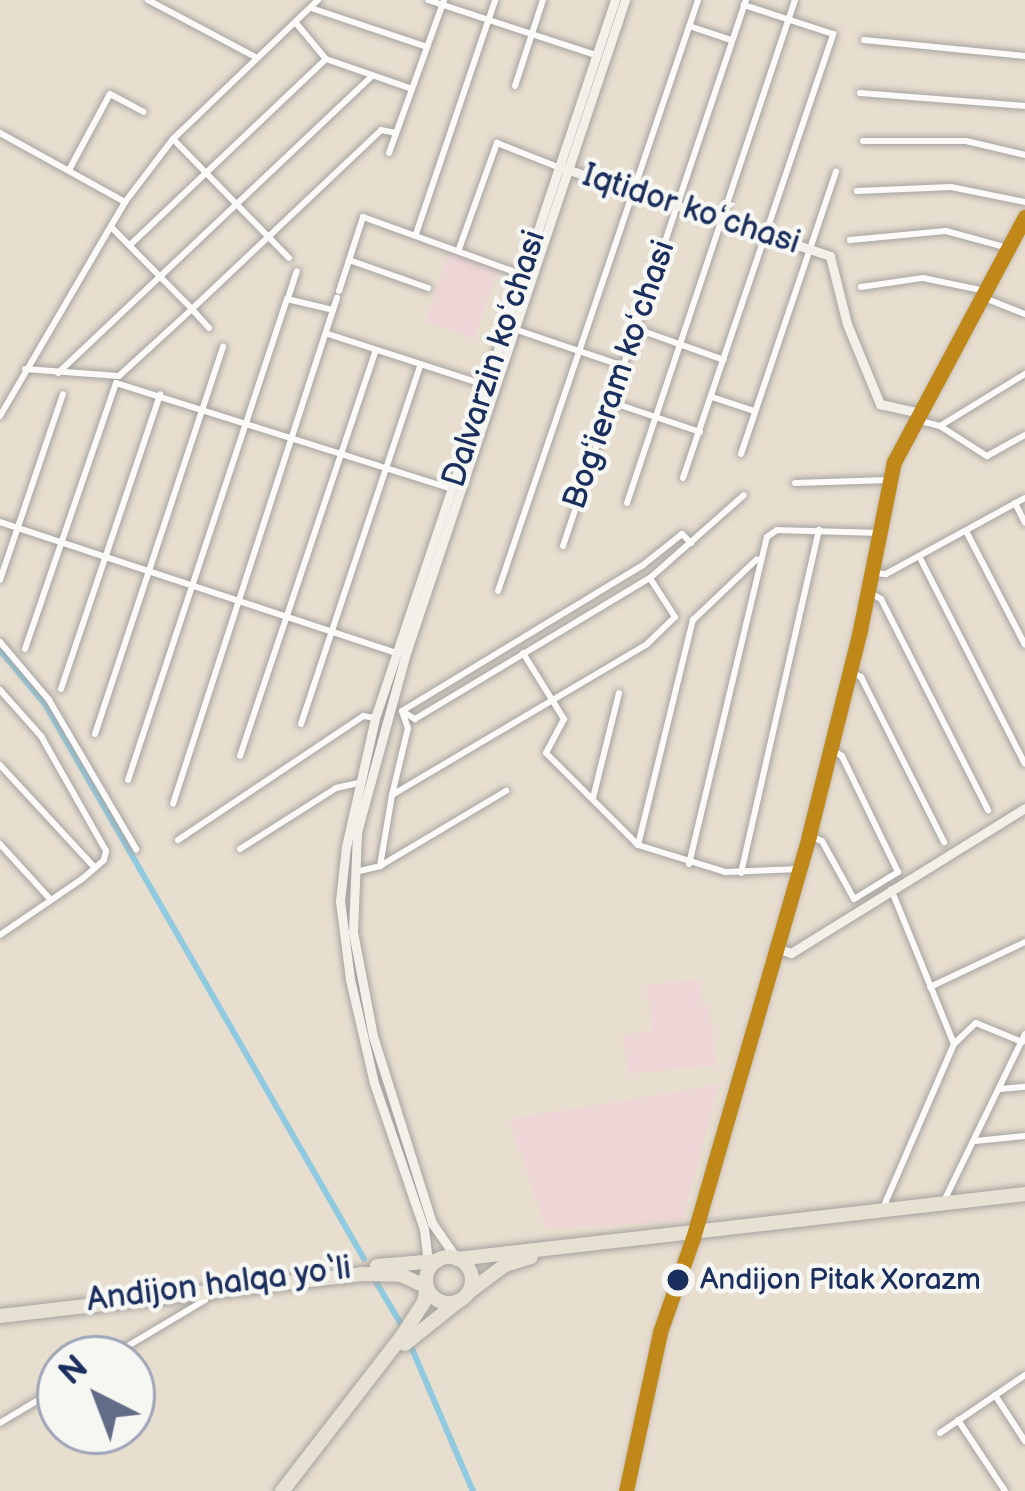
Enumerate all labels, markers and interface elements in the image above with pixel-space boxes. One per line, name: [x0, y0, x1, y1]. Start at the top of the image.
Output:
street label: Iqtidor koʻchasi: [577, 156, 805, 264]
street label: Dalvarzin koʻchasi: [435, 226, 555, 492]
street label: Bogʻieram koʻchasi: [555, 236, 685, 514]
street label: Andijon halqa yo‘li: [84, 1249, 354, 1321]
place label: Andijon Pitak Xorazm: [700, 1262, 983, 1298]
marker: Andijon Pitak Xorazm: [667, 1269, 689, 1291]
north arrow: [36, 1335, 156, 1455]
text: N: [51, 1347, 97, 1394]

